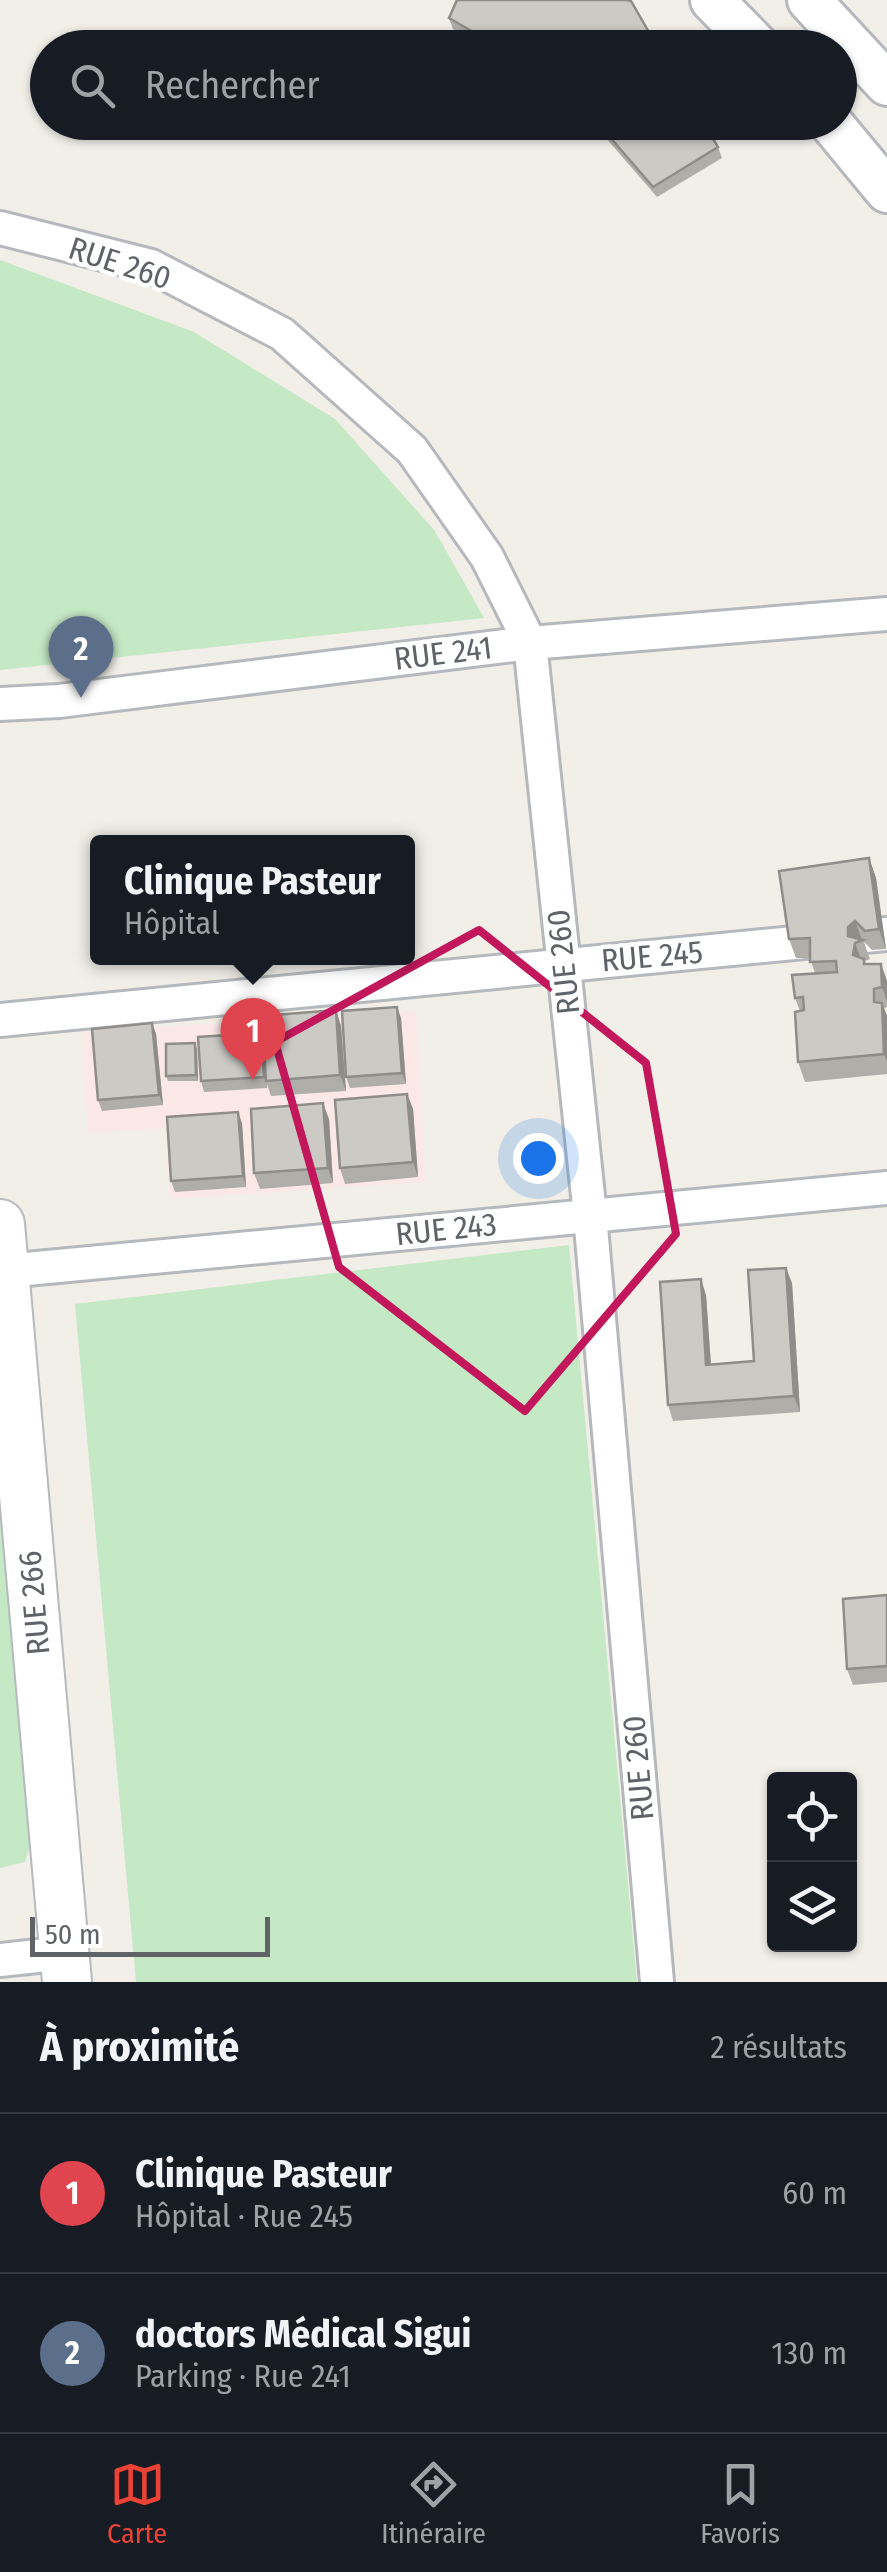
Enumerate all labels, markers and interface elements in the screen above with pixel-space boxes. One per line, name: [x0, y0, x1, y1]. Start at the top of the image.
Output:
search box: [30, 30, 857, 140]
icon: search: [65, 58, 120, 113]
text: Rechercher: [145, 62, 320, 108]
street label: RUE 260: [64, 229, 176, 297]
pin: 2: [48, 616, 114, 698]
street label: RUE 241: [392, 628, 494, 678]
popup: [90, 835, 415, 965]
text: Clinique Pasteur: [124, 858, 381, 904]
text: Hôpital: [124, 904, 219, 942]
street label: RUE 260: [539, 908, 587, 1016]
street label: RUE 245: [600, 933, 704, 979]
pin: 1: [220, 998, 286, 1080]
your location: [513, 1133, 564, 1184]
street label: RUE 243: [394, 1205, 498, 1253]
street label: RUE 266: [11, 1549, 57, 1657]
street label: RUE 260: [614, 1714, 662, 1822]
map controls: [767, 1772, 857, 1952]
button: locate: [767, 1772, 857, 1862]
button: layers: [767, 1862, 857, 1952]
scale bar: [30, 1912, 270, 1956]
text: 50 m: [45, 1918, 101, 1951]
text: À proximité: [40, 2022, 239, 2072]
text: 2 résultats: [710, 2028, 847, 2066]
text: Clinique Pasteur: [135, 2151, 392, 2197]
text: 1: [66, 2174, 79, 2212]
text: 60 m: [782, 2174, 847, 2212]
text: Hôpital · Rue 245: [135, 2197, 353, 2235]
text: doctors Médical Sigui: [135, 2311, 471, 2357]
text: 2: [65, 2334, 80, 2372]
text: 130 m: [771, 2334, 847, 2372]
text: Parking · Rue 241: [135, 2357, 351, 2395]
tab: Carte: [107, 2457, 167, 2550]
tab: Itinéraire: [381, 2457, 486, 2550]
tab: Favoris: [700, 2457, 780, 2550]

